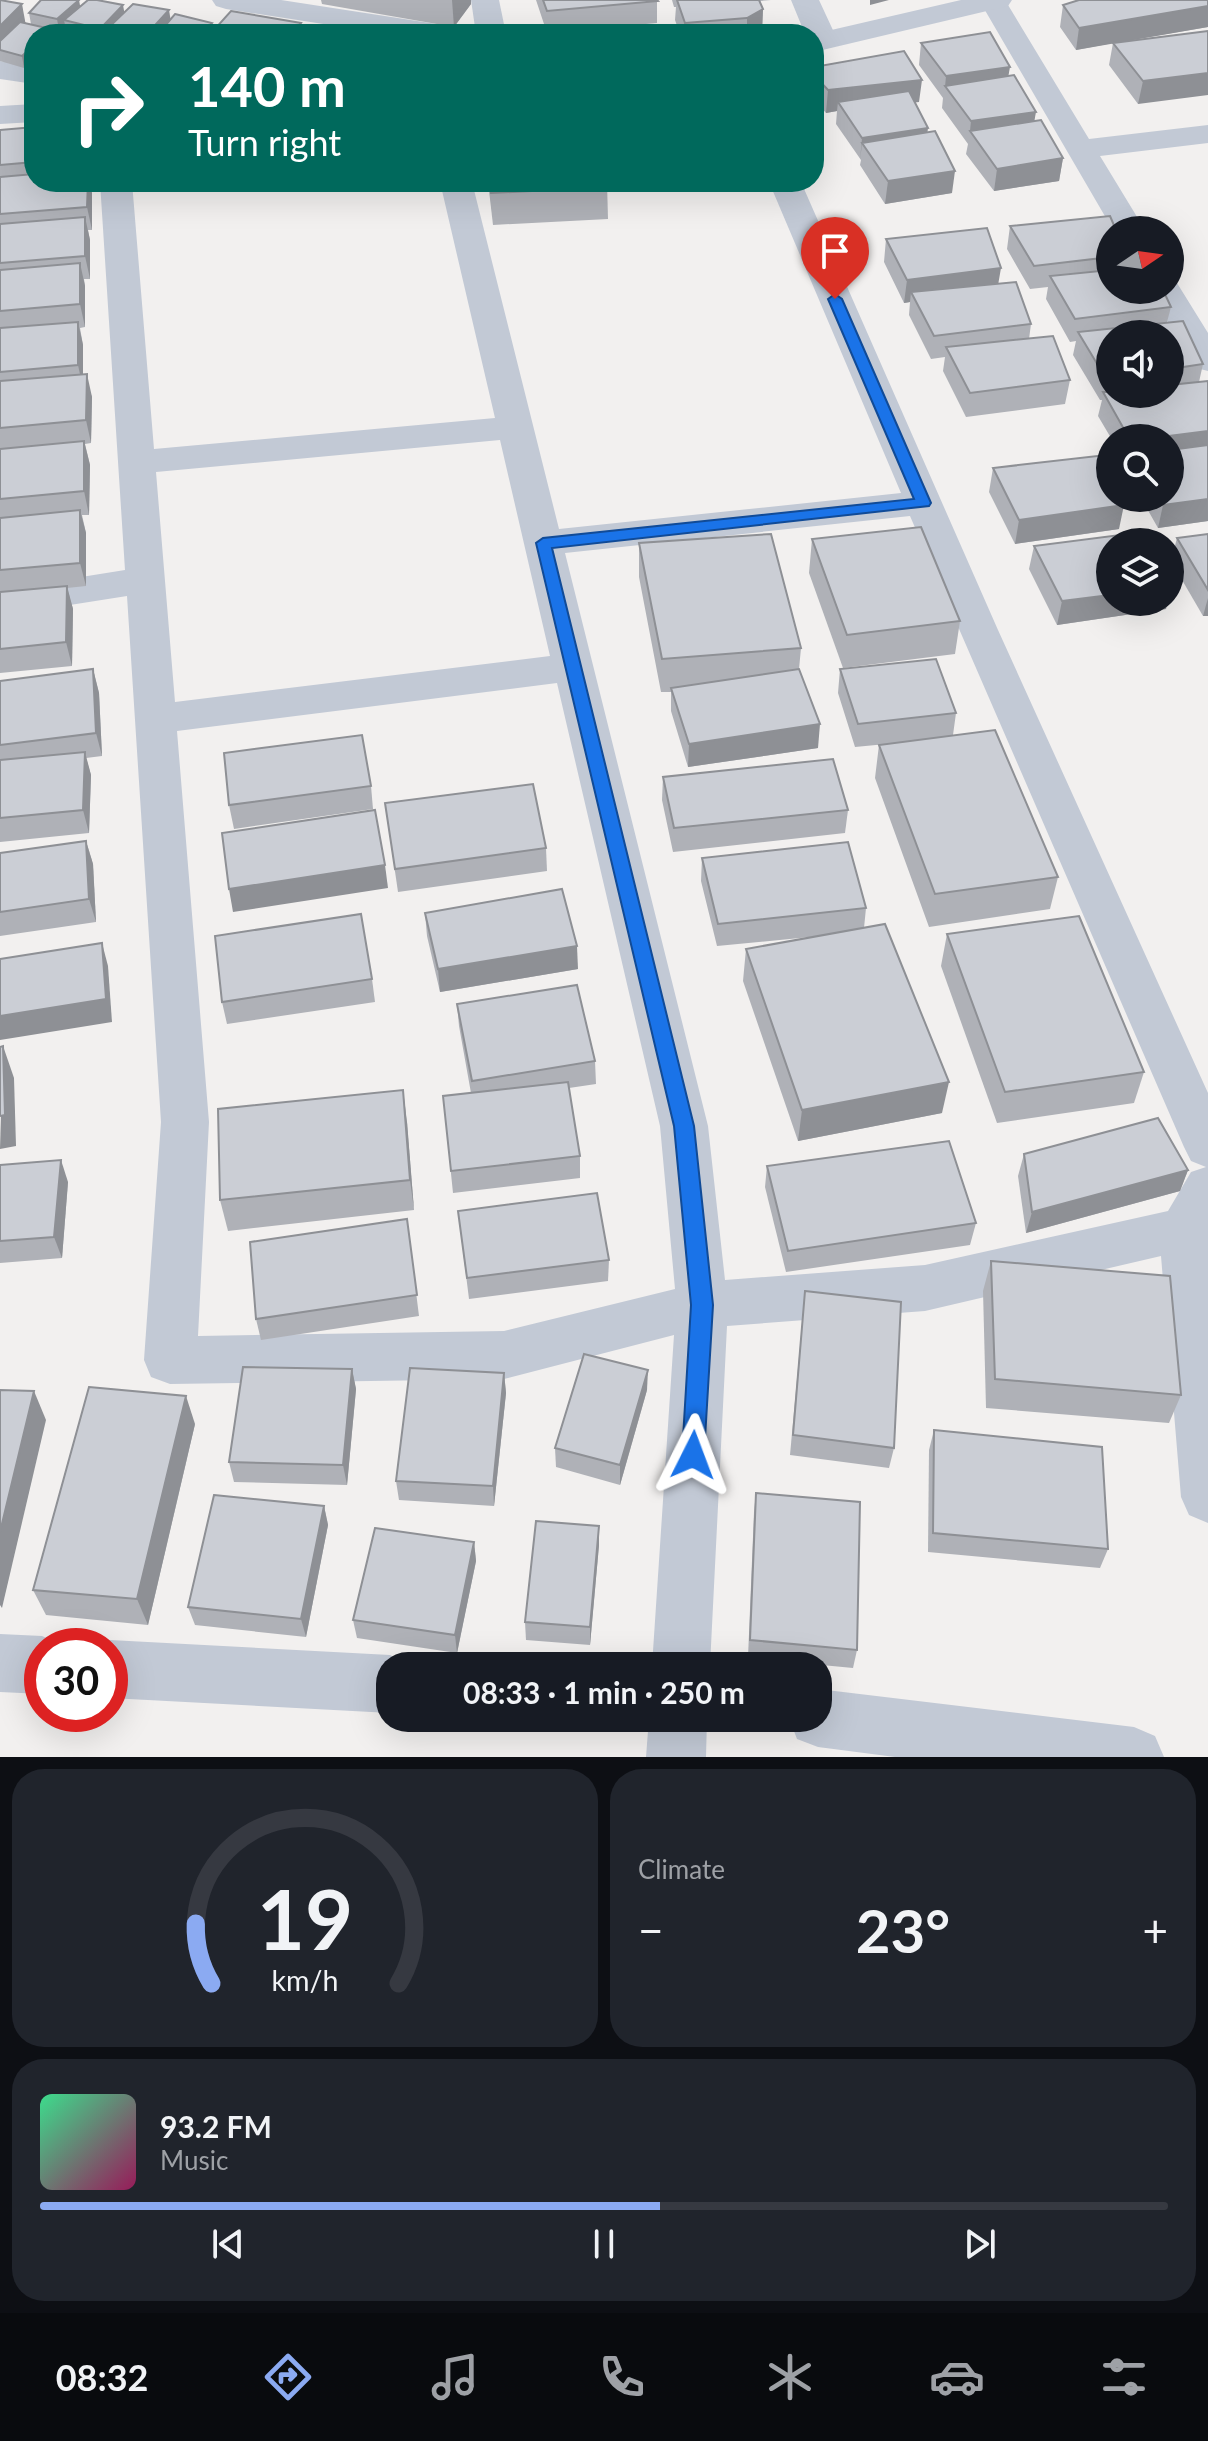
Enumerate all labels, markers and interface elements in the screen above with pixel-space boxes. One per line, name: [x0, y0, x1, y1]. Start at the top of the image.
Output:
text: 140 m: [188, 52, 346, 119]
icon: right: [56, 56, 160, 160]
text: Turn right: [188, 120, 341, 164]
north arrow: [1096, 216, 1184, 304]
map controls: [1096, 216, 1184, 616]
pin: [801, 217, 869, 299]
icon: arrive: [813, 229, 857, 273]
button: sound: [1096, 320, 1184, 408]
button: search: [1096, 424, 1184, 512]
button: layers: [1096, 528, 1184, 616]
position arrow: [651, 1413, 735, 1497]
speed limit sign: 30: [24, 1628, 128, 1732]
text: 08:33 · 1 min · 250 m: [463, 1674, 745, 1710]
text: Climate: [638, 1853, 725, 1885]
text: 19: [257, 1868, 353, 1968]
text: 23°: [856, 1894, 950, 1966]
text: −: [638, 1904, 664, 1956]
text: +: [1142, 1904, 1168, 1956]
text: km/h: [272, 1963, 338, 1997]
text: 93.2 FM: [160, 2108, 272, 2144]
text: Music: [160, 2144, 228, 2176]
icon: previous: [206, 2222, 250, 2266]
icon: pause: [582, 2222, 626, 2266]
icon: next: [958, 2222, 1002, 2266]
icon: directions: [260, 2349, 316, 2405]
icon: music: [427, 2349, 483, 2405]
icon: phone: [594, 2349, 650, 2405]
icon: climate: [762, 2349, 818, 2405]
icon: car: [929, 2349, 985, 2405]
icon: filters: [1096, 2349, 1152, 2405]
text: 08:32: [56, 2355, 148, 2399]

